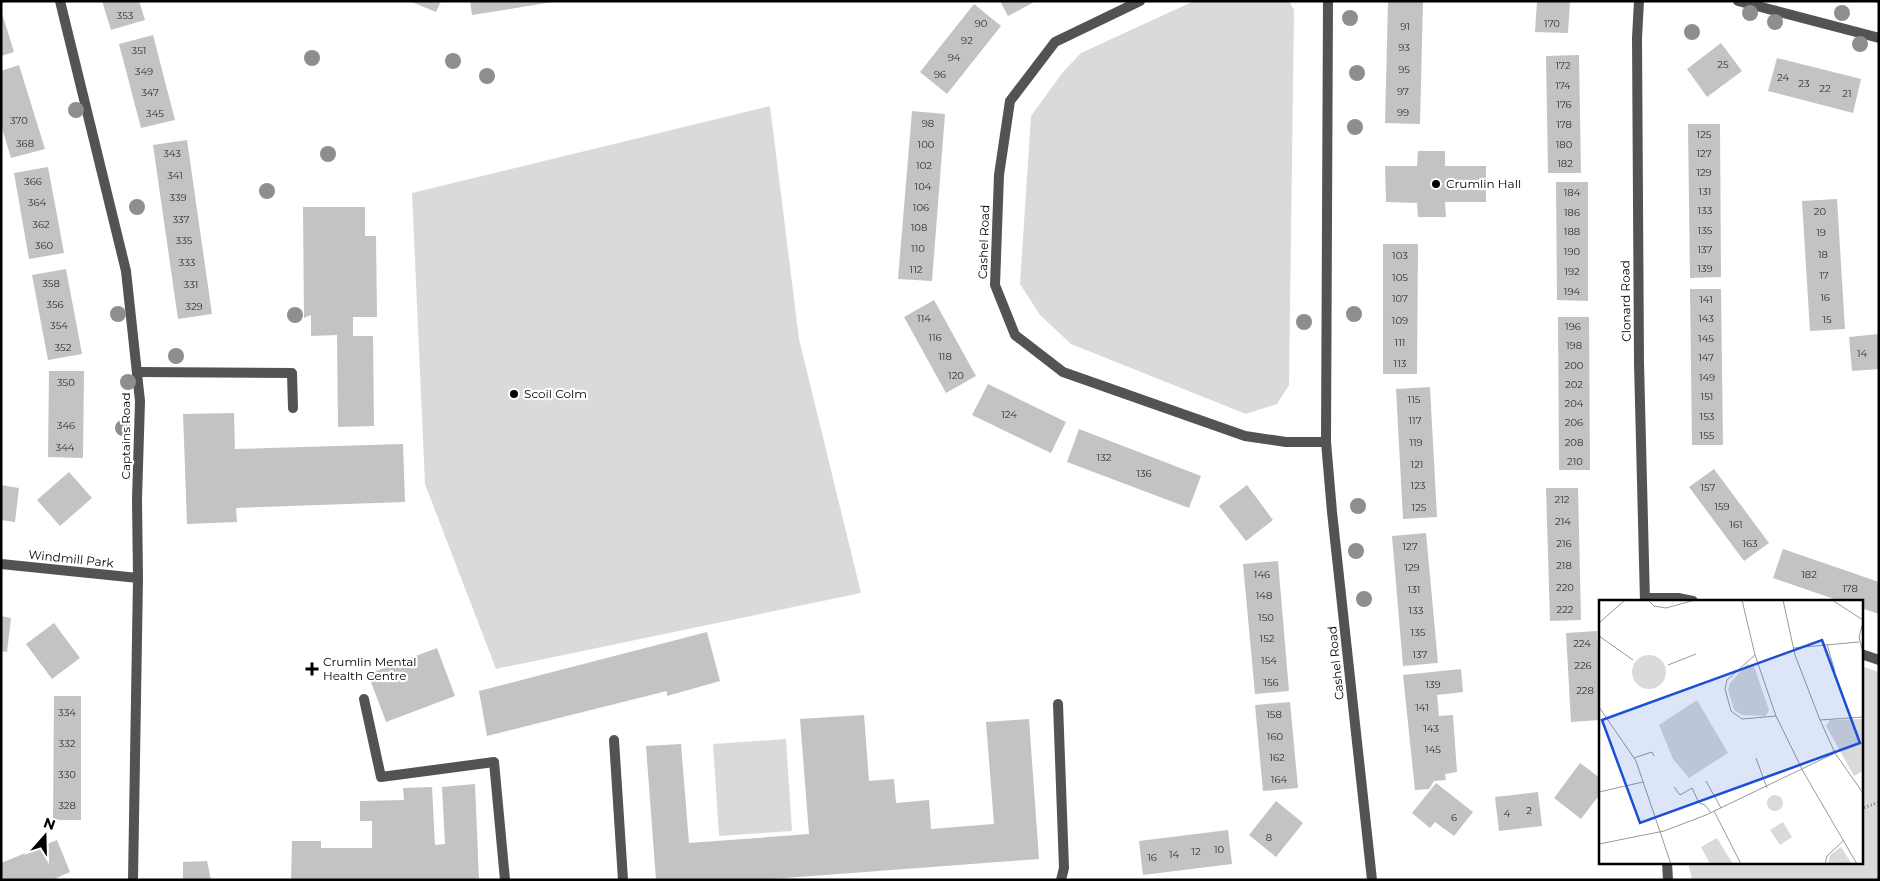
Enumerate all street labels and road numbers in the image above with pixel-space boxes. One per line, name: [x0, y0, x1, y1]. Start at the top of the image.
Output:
street label: Cashel Road: [975, 205, 992, 279]
street label: Clonard Road: [1617, 260, 1634, 342]
street label: Captains Road: [118, 392, 133, 480]
street label: Windmill Park: [28, 547, 115, 571]
street label: Cashel Road: [1324, 625, 1347, 701]

